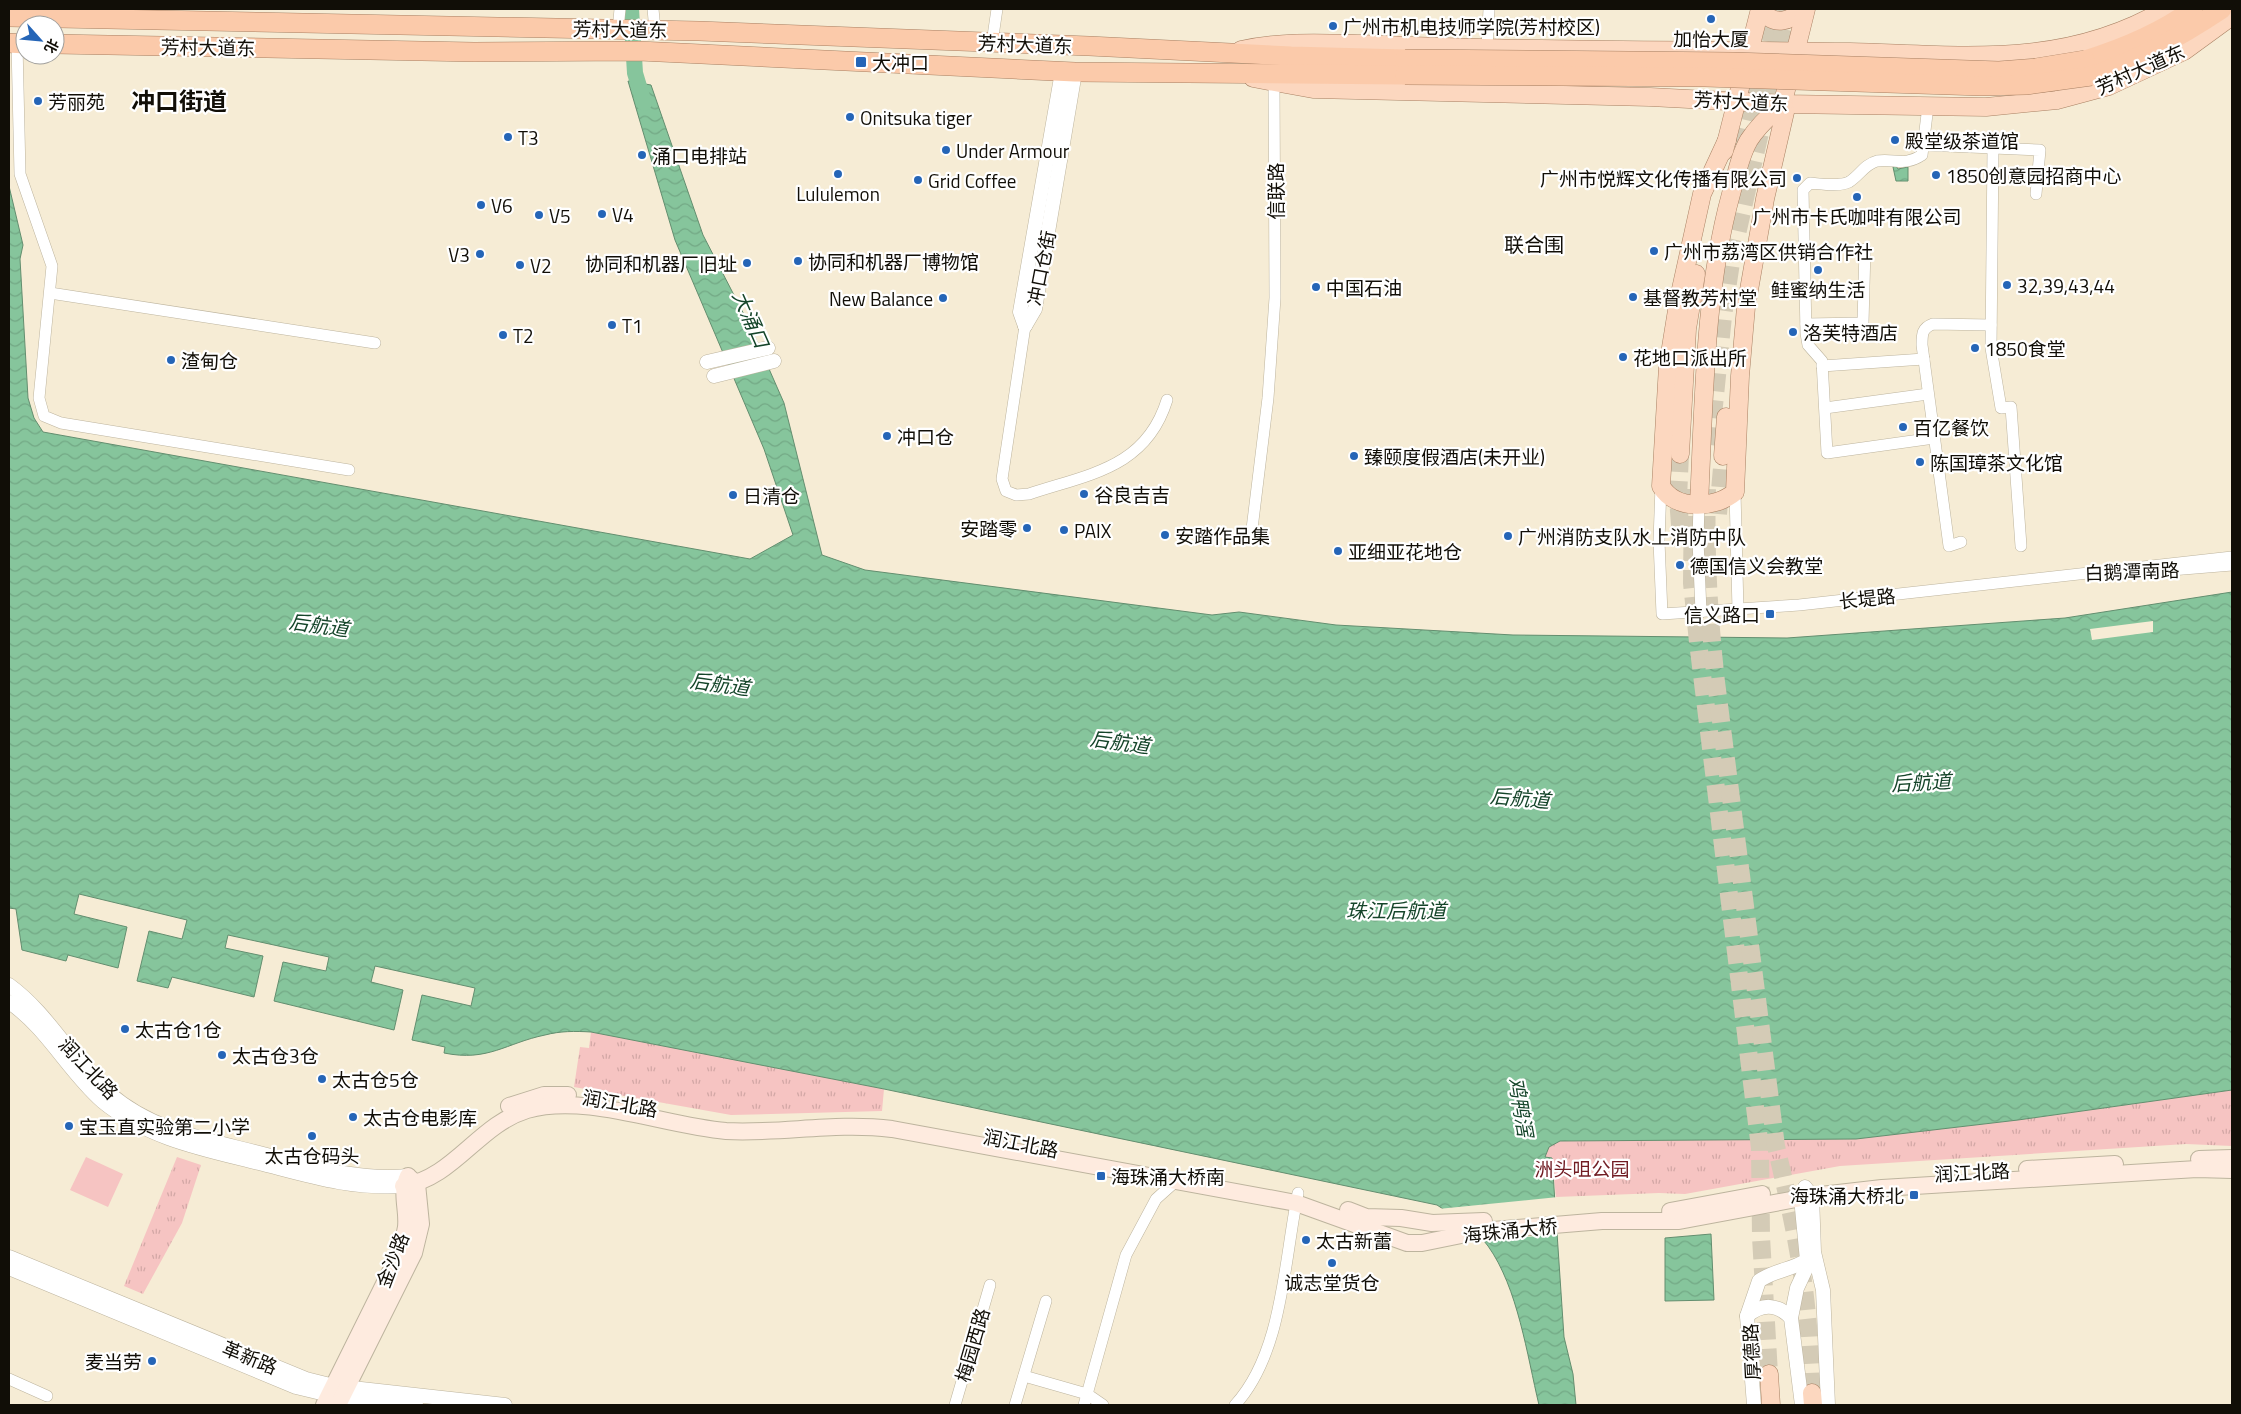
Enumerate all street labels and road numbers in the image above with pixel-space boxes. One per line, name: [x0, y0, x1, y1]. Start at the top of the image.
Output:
street label: 芳村大道东: [572, 14, 668, 44]
street label: 芳村大道东: [977, 28, 1073, 60]
street label: 芳村大道东: [160, 32, 256, 62]
street label: 芳村大道东: [2091, 36, 2189, 102]
street label: 芳村大道东: [1693, 84, 1789, 118]
street label: 信联路: [1261, 162, 1290, 220]
street label: 冲口仓街: [1020, 228, 1062, 308]
street label: 白鹅潭南路: [2084, 555, 2180, 587]
street label: 长堤路: [1837, 581, 1897, 615]
street label: 润江北路: [52, 1030, 126, 1106]
street label: 润江北路: [580, 1082, 660, 1124]
street label: 润江北路: [981, 1122, 1061, 1164]
street label: 润江北路: [1933, 1156, 2011, 1188]
street label: 海珠涌大桥: [1461, 1211, 1559, 1249]
street label: 金沙路: [368, 1228, 416, 1292]
street label: 梅园西路: [948, 1304, 996, 1386]
street label: 厚德路: [1735, 1323, 1767, 1381]
street label: 革新路: [218, 1333, 282, 1381]

